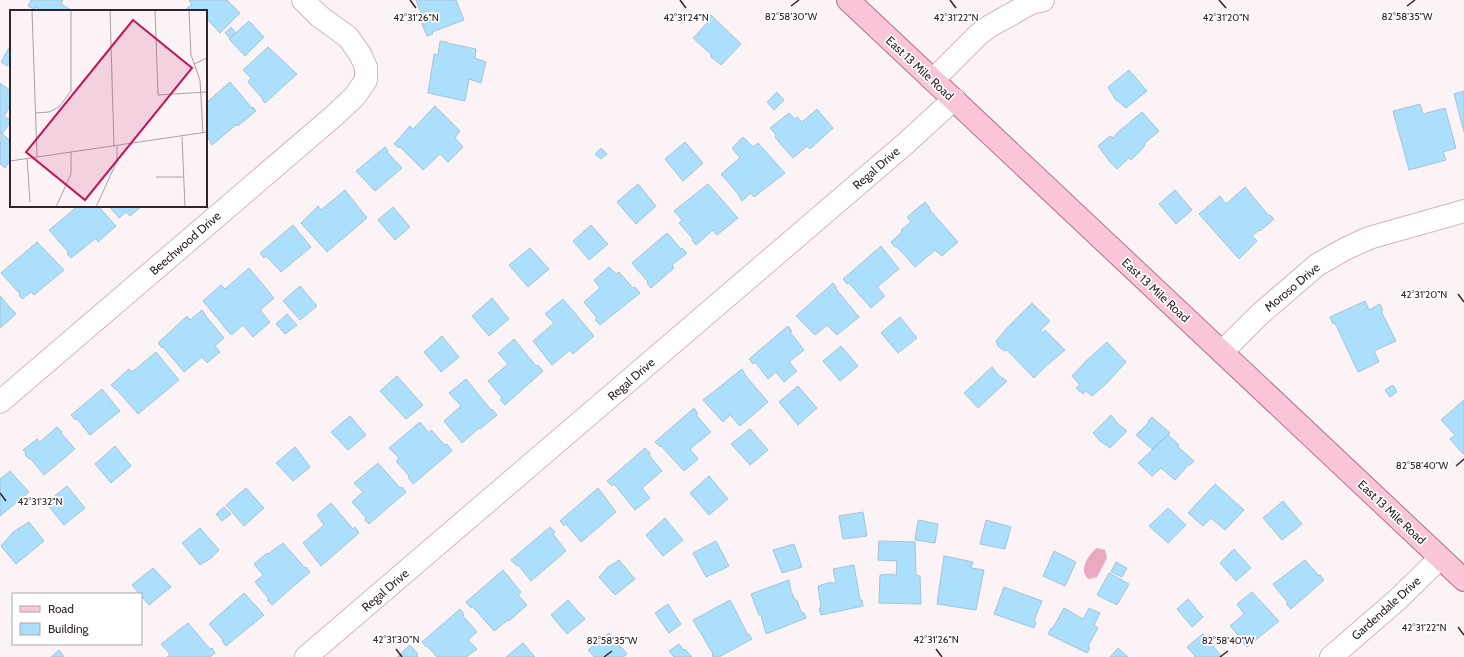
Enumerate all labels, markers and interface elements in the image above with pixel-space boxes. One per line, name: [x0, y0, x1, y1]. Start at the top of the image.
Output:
inset map: [10, 10, 207, 207]
text: 82°58'30"W: [765, 10, 818, 23]
text: 82°58'35"W: [1382, 10, 1433, 23]
text: 42°31'26"N: [393, 11, 439, 24]
text: 42°31'24"N: [663, 11, 709, 24]
text: 42°31'22"N: [933, 11, 979, 24]
text: 42°31'20"N: [1203, 11, 1249, 24]
street label: East 13 Mile Road: [883, 33, 957, 103]
street label: Regal Drive: [849, 144, 903, 192]
street label: Beechwood Drive: [146, 208, 224, 278]
street label: East 13 Mile Road: [1119, 255, 1193, 325]
street label: Moroso Drive: [1261, 260, 1323, 314]
text: 42°31'20"N: [1401, 288, 1447, 301]
street label: Regal Drive: [604, 355, 658, 403]
text: 82°58'40"W: [1396, 459, 1449, 472]
street label: East 13 Mile Road: [1355, 477, 1429, 547]
text: 42°31'32"N: [17, 495, 63, 508]
street label: Regal Drive: [358, 566, 412, 614]
street label: Gardendale Drive: [1348, 573, 1424, 643]
legend: [12, 593, 142, 645]
text: Road: [48, 601, 74, 616]
text: Building: [48, 621, 90, 636]
text: 42°31'22"N: [1401, 621, 1447, 634]
text: 42°31'30"N: [373, 633, 419, 646]
text: 42°31'26"N: [913, 633, 959, 646]
text: 82°58'35"W: [587, 634, 638, 647]
text: 82°58'40"W: [1202, 634, 1255, 647]

